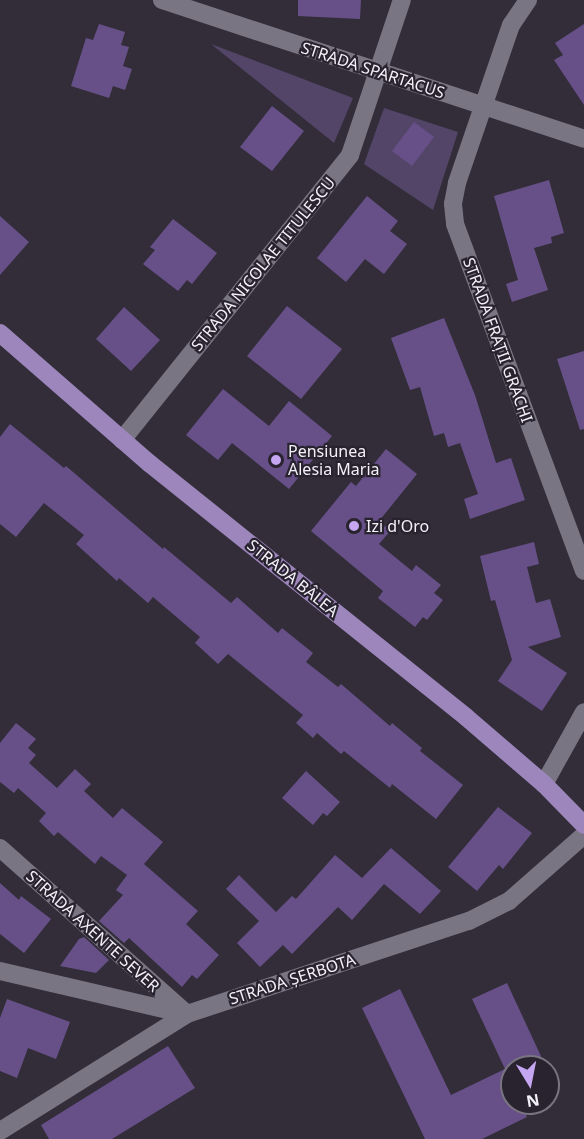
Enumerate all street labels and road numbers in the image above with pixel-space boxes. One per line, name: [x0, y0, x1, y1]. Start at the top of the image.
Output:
street label: STRADA SPARTACUS: [299, 38, 447, 102]
street label: STRADA NICOLAE TITULESCU: [187, 173, 339, 355]
street label: STRADA FRAȚII GRACHI: [459, 255, 537, 425]
street label: STRADA BÂLEA: [244, 535, 342, 621]
street label: STRADA AXENTE SEVER: [23, 866, 163, 996]
street label: STRADA ȘERBOTA: [226, 950, 358, 1008]

